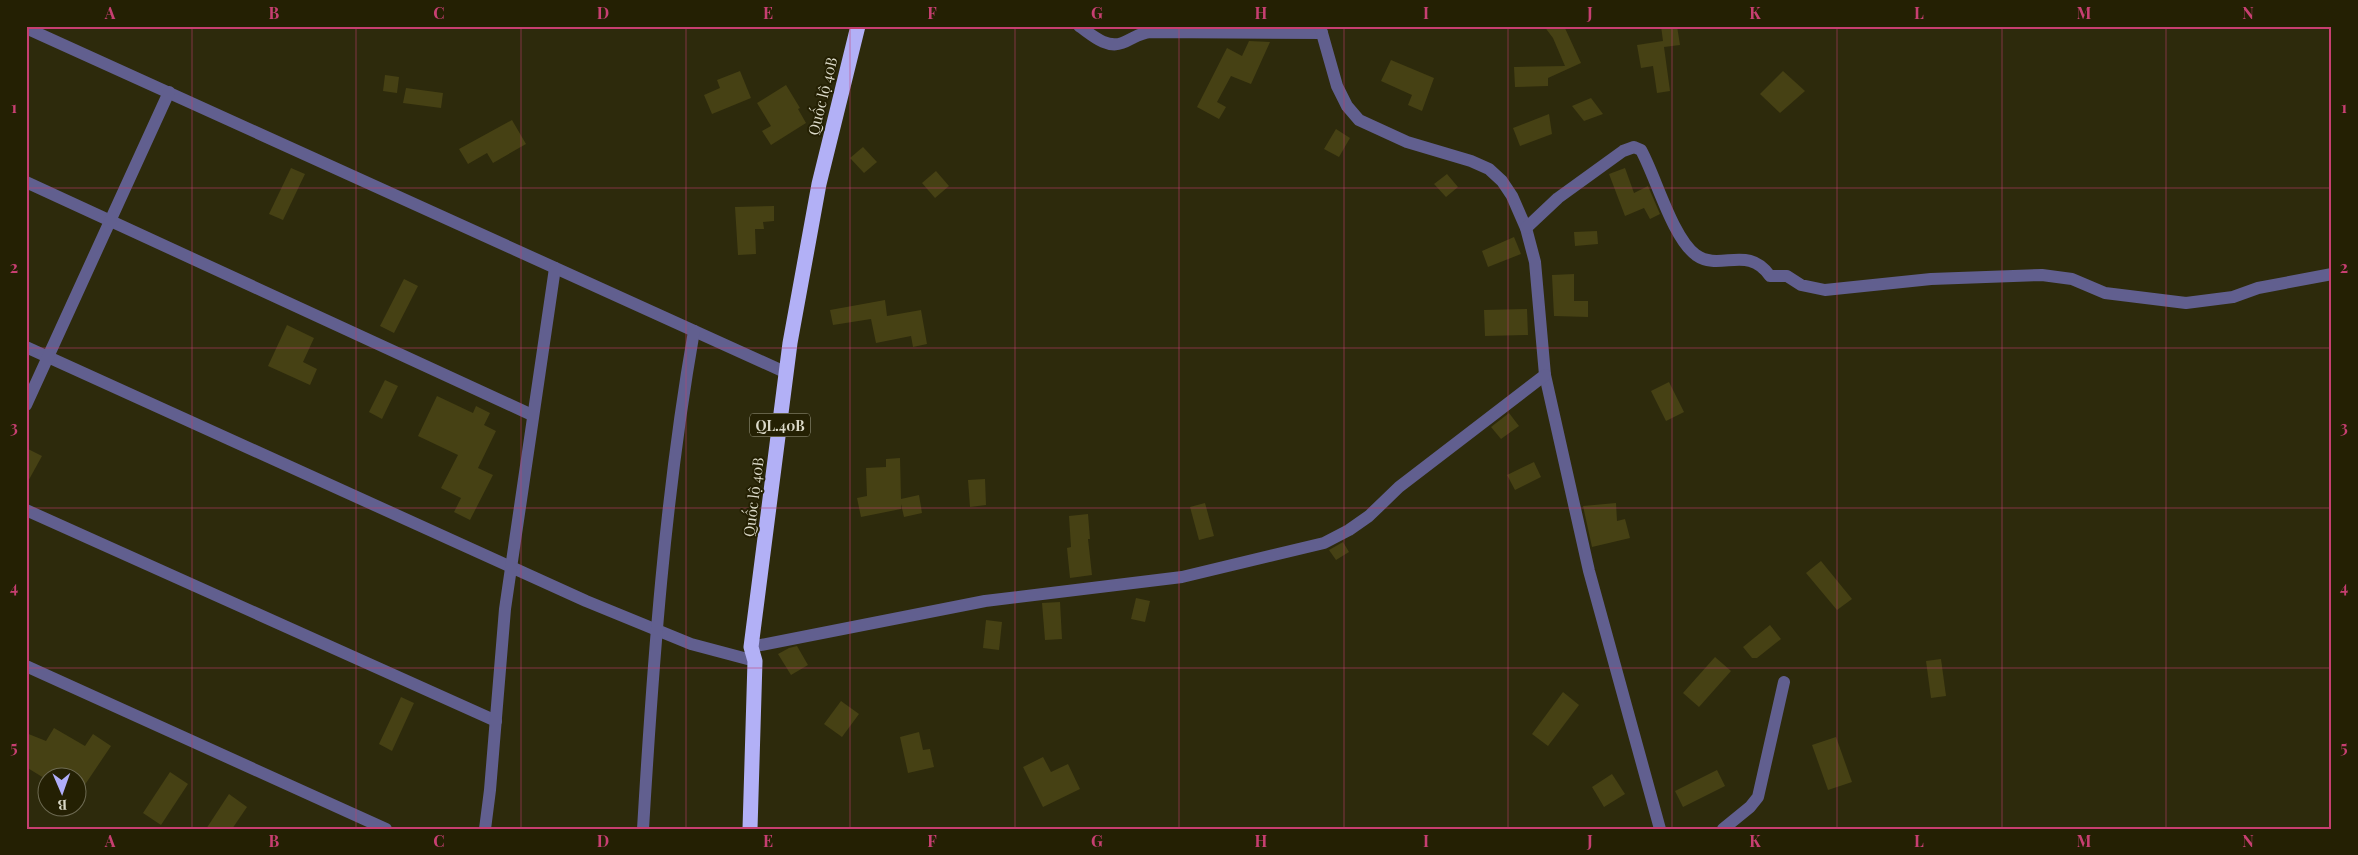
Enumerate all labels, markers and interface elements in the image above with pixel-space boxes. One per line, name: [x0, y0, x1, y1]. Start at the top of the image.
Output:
text: A: [104, 2, 116, 23]
text: B: [269, 2, 280, 23]
text: C: [433, 2, 445, 23]
text: D: [597, 2, 609, 23]
text: E: [763, 2, 773, 23]
text: F: [927, 2, 937, 23]
text: G: [1091, 2, 1103, 23]
text: H: [1255, 2, 1268, 23]
text: I: [1423, 2, 1429, 23]
text: J: [1586, 2, 1593, 23]
text: K: [1749, 2, 1761, 23]
text: L: [1914, 2, 1924, 23]
text: M: [2077, 2, 2092, 23]
text: N: [2242, 2, 2254, 23]
street label: Quốc lộ 40B: [802, 54, 841, 137]
text: 1: [11, 96, 17, 117]
text: 1: [2341, 96, 2347, 117]
text: 2: [10, 256, 18, 277]
text: 2: [2340, 256, 2348, 277]
road number: QL.40B: [750, 414, 810, 436]
text: 3: [10, 416, 18, 437]
text: 3: [2340, 416, 2348, 437]
street label: Quốc lộ 40B: [737, 456, 768, 538]
text: 4: [10, 576, 18, 597]
text: 4: [2340, 576, 2348, 597]
text: 5: [10, 736, 18, 757]
text: 5: [2340, 736, 2348, 757]
north arrow: [38, 768, 88, 818]
text: B: [57, 796, 68, 815]
text: A: [104, 830, 116, 851]
text: B: [269, 830, 280, 851]
text: C: [433, 830, 445, 851]
text: D: [597, 830, 609, 851]
text: E: [763, 830, 773, 851]
text: F: [927, 830, 937, 851]
text: G: [1091, 830, 1103, 851]
text: H: [1255, 830, 1268, 851]
text: I: [1423, 830, 1429, 851]
text: J: [1586, 830, 1593, 851]
text: K: [1749, 830, 1761, 851]
text: L: [1914, 830, 1924, 851]
text: M: [2077, 830, 2092, 851]
text: N: [2242, 830, 2254, 851]

